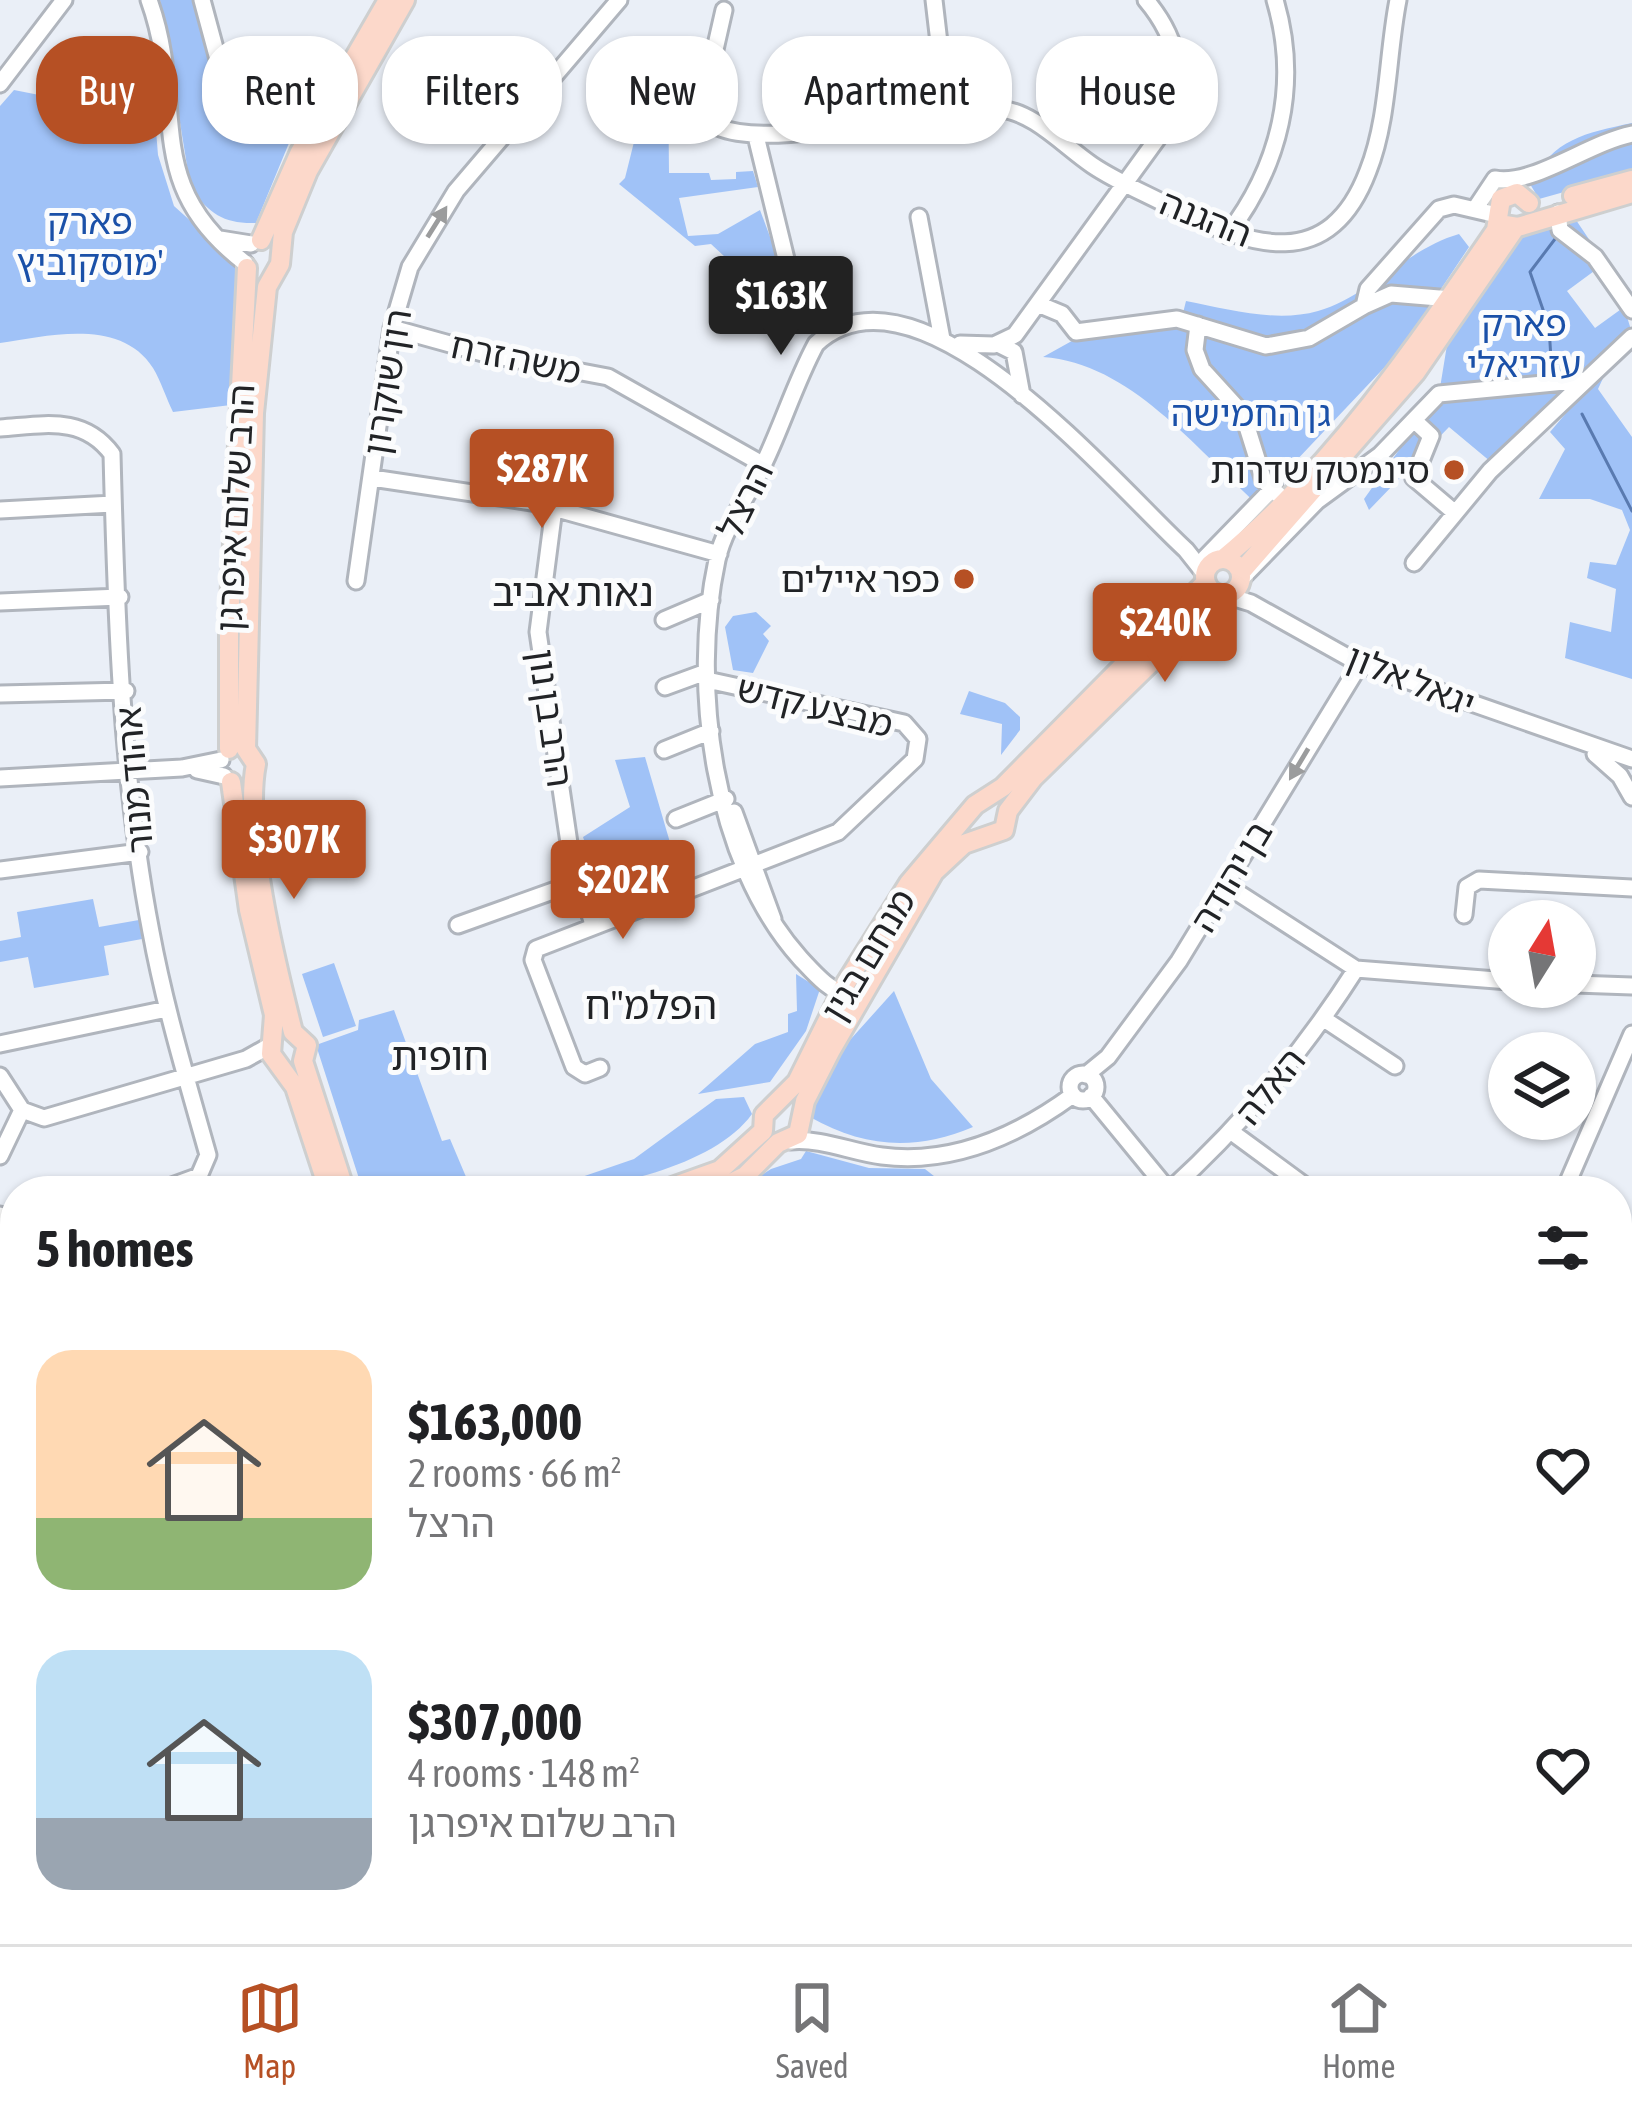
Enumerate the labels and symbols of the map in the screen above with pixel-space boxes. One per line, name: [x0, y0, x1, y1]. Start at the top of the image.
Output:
street label: ההגנה: [1154, 181, 1258, 255]
park label: פארק מוסקוביץ': [17, 200, 163, 283]
one-way arrow: [426, 205, 447, 239]
pin: $163K: [697, 256, 865, 358]
park label: פארק עזריאלי: [1467, 302, 1581, 385]
street label: רון שוקרון: [355, 306, 419, 458]
street label: משה זרח: [447, 324, 585, 392]
street label: הרב שלום איפרגן: [208, 383, 262, 633]
park label: גן החמישה: [1171, 392, 1331, 434]
pin: $287K: [458, 429, 626, 531]
place label: סינמטק שדרות: [1210, 449, 1430, 491]
street label: הרצל: [709, 455, 781, 545]
marker: סינמטק שדרות: [1441, 457, 1467, 483]
place label: כפר איילים: [781, 558, 940, 600]
marker: כפר איילים: [951, 566, 977, 592]
district label: נאות אביב: [492, 570, 654, 614]
pin: $240K: [1081, 583, 1249, 685]
street label: יגאל אלון: [1341, 635, 1481, 725]
street label: הרב בן נון: [521, 646, 581, 790]
street label: מבצע קדש: [733, 666, 897, 746]
street label: אהוד מנור: [107, 705, 161, 855]
one-way arrow: [1289, 747, 1310, 781]
pin: $307K: [210, 800, 378, 902]
street label: בן יהודה: [1182, 813, 1280, 939]
pin: $202K: [539, 840, 707, 942]
street label: מנחם בגין: [812, 882, 924, 1028]
north arrow: [1488, 900, 1596, 1008]
district label: הפלמ"ח: [585, 983, 717, 1027]
district label: חופית: [391, 1034, 489, 1078]
street label: האלה: [1226, 1039, 1314, 1133]

